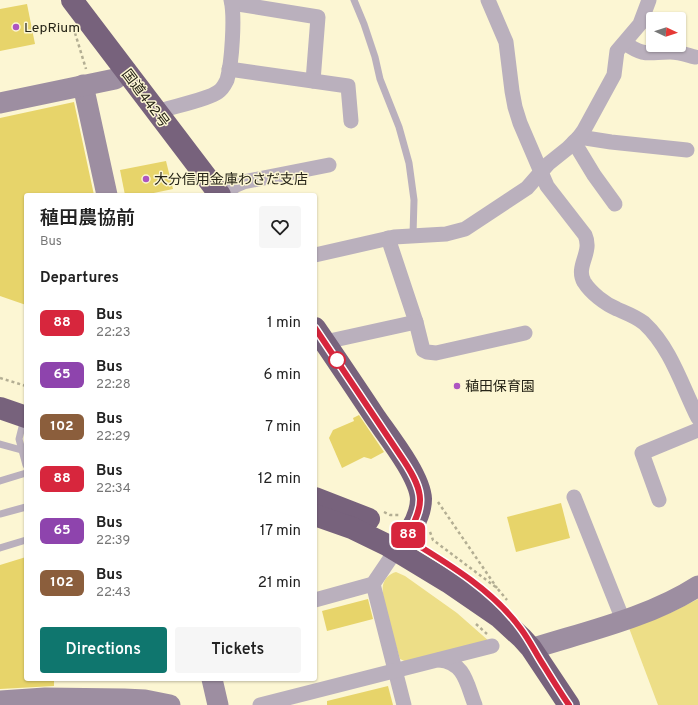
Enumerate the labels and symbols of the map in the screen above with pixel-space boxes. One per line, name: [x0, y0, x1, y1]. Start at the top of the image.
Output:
north arrow: [646, 12, 686, 52]
place label: LepRium: [24, 20, 80, 37]
marker: LepRium: [11, 22, 21, 32]
street label: 国道442号: [118, 67, 172, 131]
place label: 大分信用金庫わさだ支店: [154, 172, 308, 189]
marker: 大分信用金庫わさだ支店: [141, 174, 151, 184]
unlabelled marker: [328, 351, 346, 369]
place label: 稙田保育園: [465, 378, 535, 396]
marker: 稙田保育園: [452, 381, 462, 391]
line badge: 88: [390, 522, 426, 548]

